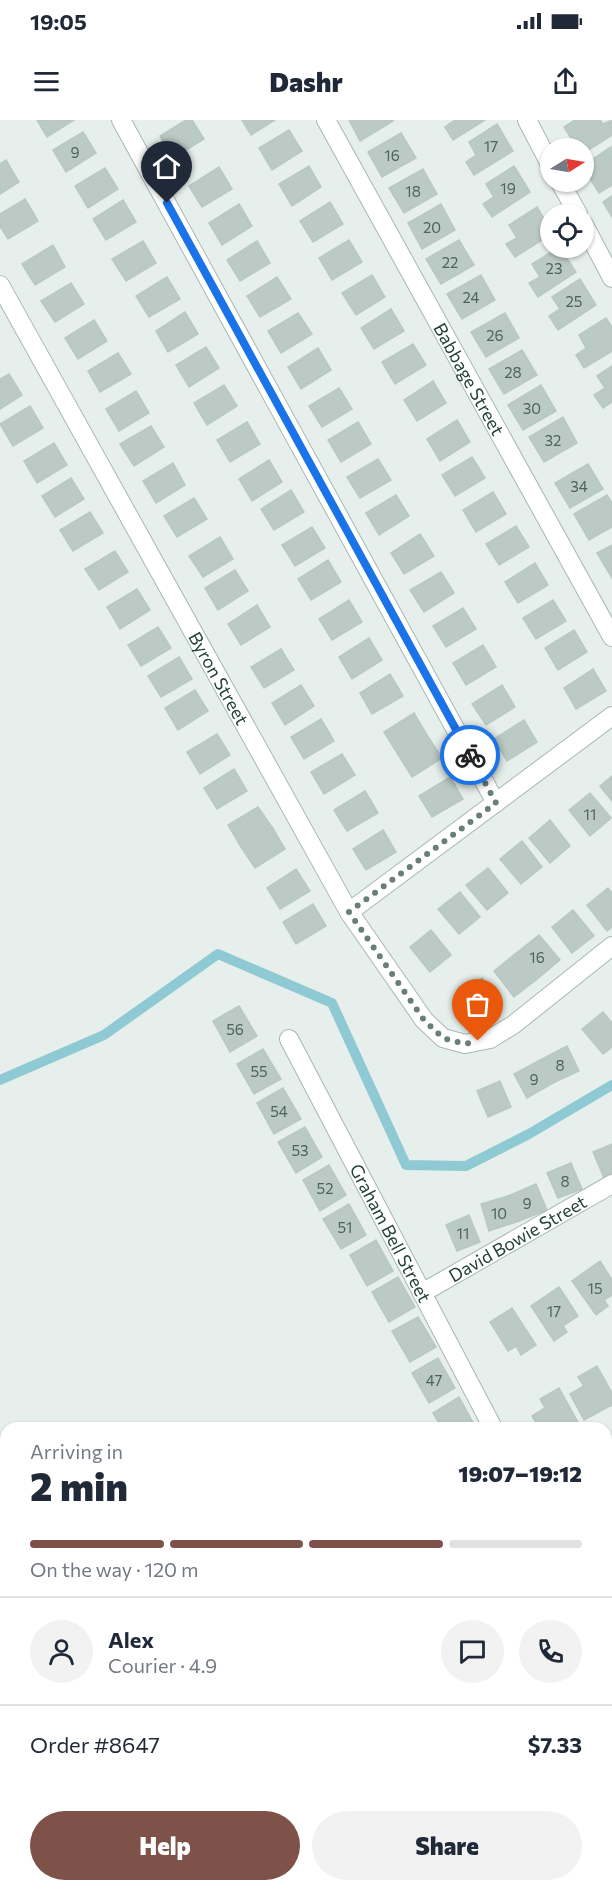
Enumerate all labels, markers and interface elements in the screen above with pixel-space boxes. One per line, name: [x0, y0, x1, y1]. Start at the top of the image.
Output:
text: 19:05: [30, 8, 87, 35]
icon: menu: [30, 65, 63, 98]
text: Dashr: [269, 65, 343, 98]
icon: share: [549, 65, 582, 98]
house number: 17: [484, 137, 498, 155]
north arrow: [540, 138, 594, 192]
map controls: [540, 138, 594, 258]
pin: [141, 141, 192, 203]
house number: 9: [70, 143, 80, 161]
house number: 16: [384, 146, 400, 164]
icon: home: [150, 150, 183, 183]
house number: 19: [500, 179, 516, 197]
house number: 18: [405, 182, 421, 200]
button: locate: [540, 204, 594, 258]
house number: 20: [423, 218, 441, 236]
house number: 22: [442, 253, 458, 271]
house number: 23: [546, 259, 562, 277]
house number: 24: [462, 288, 480, 306]
house number: 25: [566, 292, 582, 310]
street label: Babbage Street: [429, 319, 509, 439]
house number: 26: [486, 326, 504, 344]
house number: 28: [504, 363, 522, 381]
house number: 30: [523, 399, 541, 417]
house number: 32: [545, 431, 561, 449]
house number: 34: [570, 477, 588, 495]
street label: Byron Street: [184, 628, 254, 729]
courier: [440, 725, 500, 785]
icon: bike: [454, 739, 487, 772]
house number: 11: [584, 805, 596, 823]
house number: 16: [529, 948, 545, 966]
pin: [452, 979, 503, 1041]
icon: bag: [461, 988, 494, 1021]
house number: 56: [226, 1020, 244, 1038]
house number: 8: [555, 1056, 565, 1074]
house number: 55: [250, 1062, 268, 1080]
house number: 9: [529, 1070, 539, 1088]
house number: 54: [270, 1102, 288, 1120]
house number: 53: [291, 1141, 309, 1159]
street label: Graham Bell Street: [345, 1160, 436, 1306]
house number: 8: [560, 1172, 570, 1190]
house number: 52: [317, 1179, 333, 1197]
street label: David Bowie Street: [445, 1190, 590, 1286]
house number: 9: [522, 1194, 532, 1212]
house number: 10: [491, 1204, 507, 1222]
house number: 51: [337, 1218, 353, 1236]
house number: 11: [457, 1224, 469, 1242]
house number: 15: [587, 1279, 603, 1297]
house number: 17: [547, 1302, 561, 1320]
house number: 47: [426, 1371, 442, 1389]
text: Arriving in: [30, 1439, 123, 1463]
text: 19:07–19:12: [458, 1460, 582, 1487]
text: 2 min: [30, 1461, 128, 1509]
text: On the way · 120 m: [30, 1557, 198, 1581]
button: person: [30, 1620, 93, 1683]
button: chat: [441, 1620, 504, 1683]
button: phone: [519, 1620, 582, 1683]
text: Alex: [108, 1626, 154, 1653]
text: Courier · 4.9: [108, 1653, 217, 1677]
text: Order #8647: [30, 1731, 160, 1758]
text: $7.33: [528, 1731, 582, 1758]
button: Help: [30, 1811, 300, 1880]
button: Share: [312, 1811, 582, 1880]

